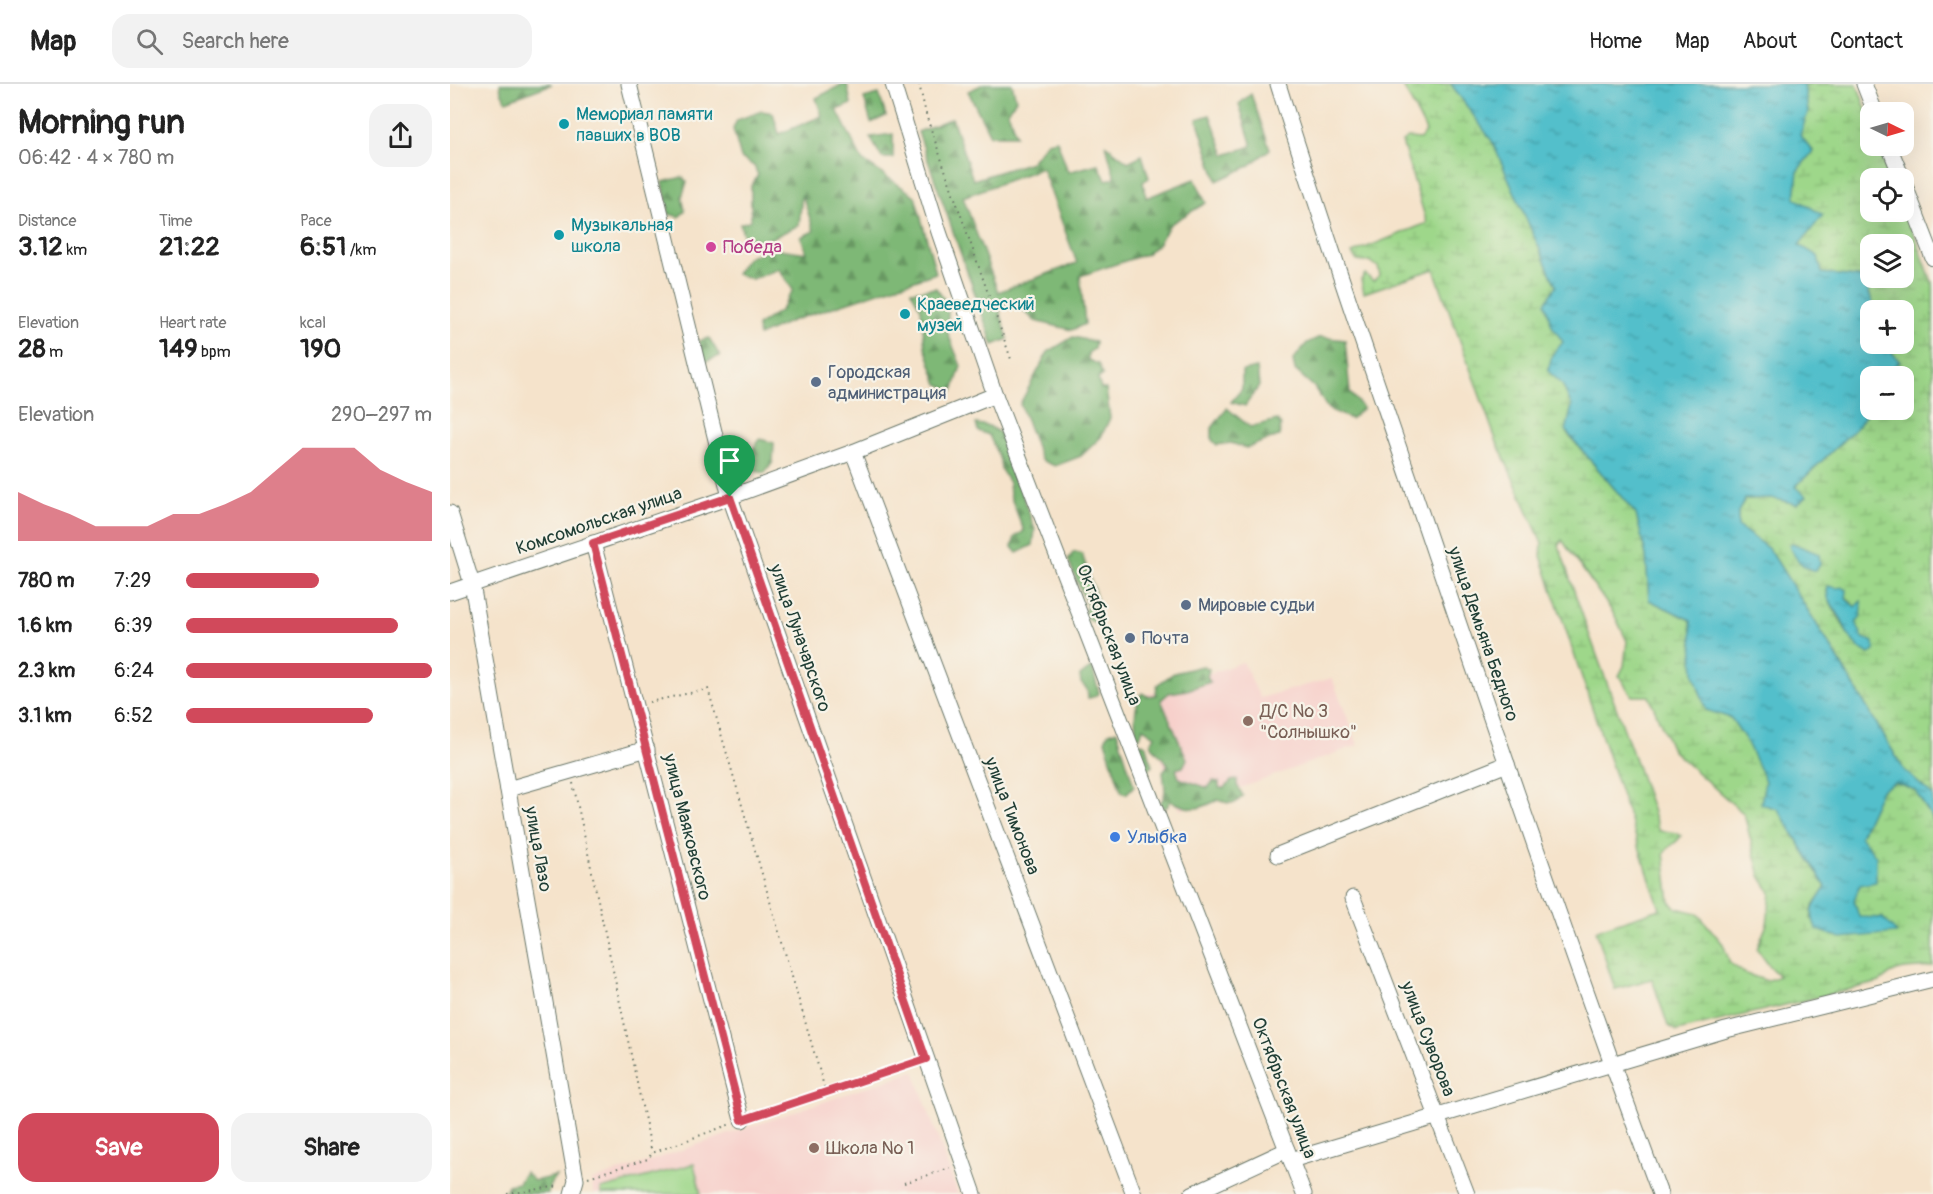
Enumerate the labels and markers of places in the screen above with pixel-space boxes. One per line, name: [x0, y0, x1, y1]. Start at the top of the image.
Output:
place label: Мемориал памяти павших в ВОВ: [576, 103, 713, 147]
marker: Мемориал памяти павших в ВОВ: [557, 117, 571, 131]
place label: Музыкальная школа: [571, 214, 673, 258]
marker: Музыкальная школа: [552, 228, 566, 242]
place label: Победа: [723, 236, 782, 259]
marker: Победа: [704, 240, 718, 254]
place label: Краеведческий музей: [917, 293, 1035, 337]
marker: Краеведческий музей: [898, 307, 912, 321]
place label: Городская администрация: [828, 361, 946, 405]
marker: Городская администрация: [809, 375, 823, 389]
pin: [704, 435, 755, 497]
place label: Мировые судьи: [1198, 594, 1314, 617]
marker: Мировые судьи: [1179, 598, 1193, 612]
place label: Почта: [1142, 627, 1189, 650]
marker: Почта: [1123, 631, 1137, 645]
place label: Д/С № 3 "Солнышко": [1259, 700, 1357, 744]
marker: Д/С № 3 "Солнышко": [1241, 714, 1255, 728]
place label: Улыбка: [1127, 826, 1187, 849]
marker: Улыбка: [1108, 830, 1122, 844]
place label: Школа № 1: [826, 1137, 914, 1160]
marker: Школа № 1: [807, 1141, 821, 1155]

